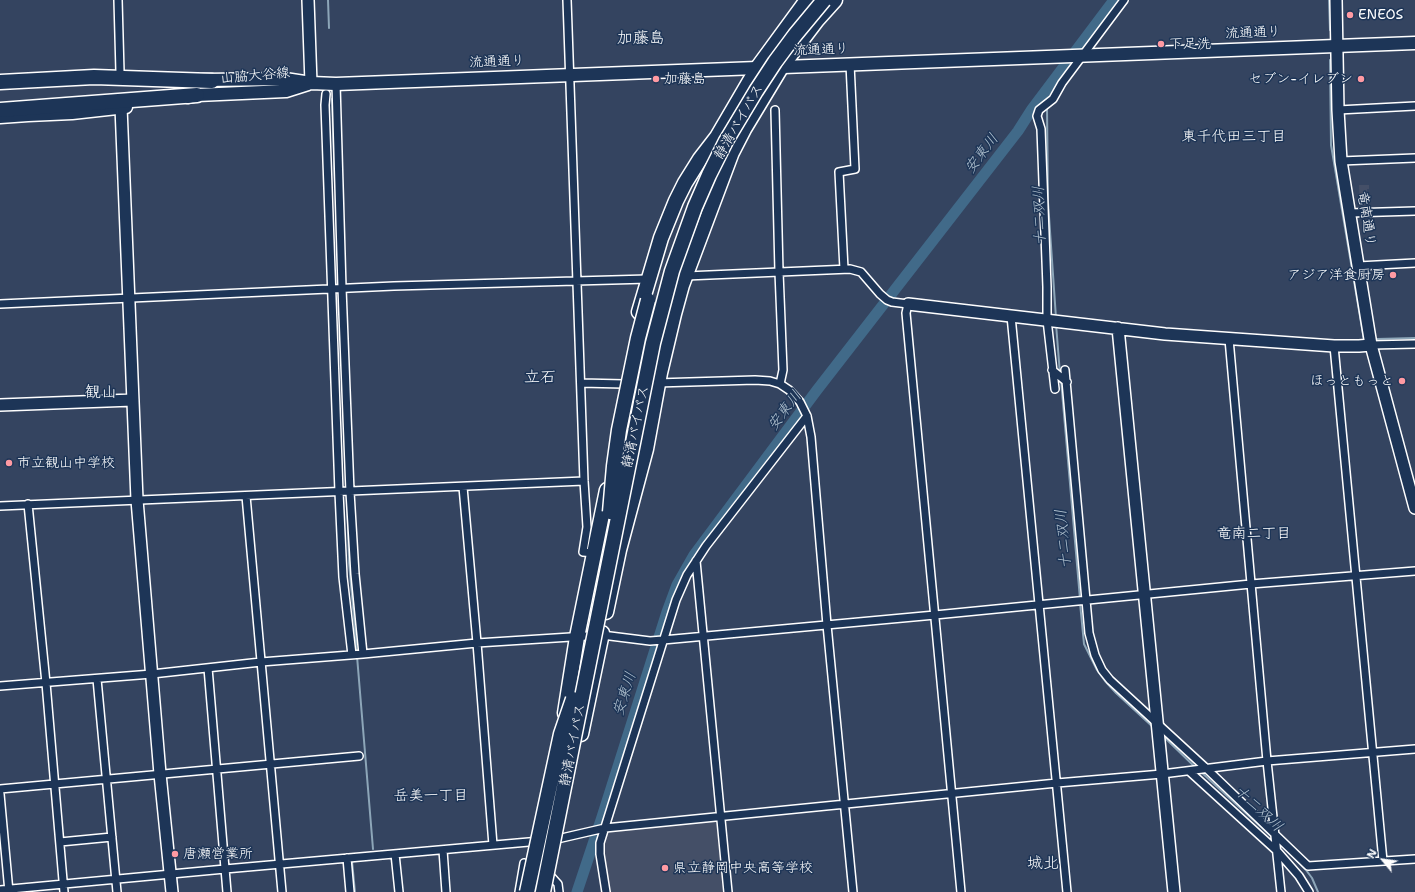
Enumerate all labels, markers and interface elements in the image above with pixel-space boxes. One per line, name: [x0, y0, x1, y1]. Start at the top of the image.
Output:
place label: ENEOS: [1358, 7, 1403, 23]
marker: ENEOS: [1345, 10, 1355, 20]
street label: 流通通り: [1225, 24, 1281, 42]
district label: 加藤島: [617, 29, 665, 49]
place label: 下足洗: [1169, 36, 1211, 52]
marker: 下足洗: [1156, 39, 1166, 49]
street label: 流通通り: [793, 41, 849, 59]
street label: 流通通り: [469, 53, 525, 71]
street label: 山脇大谷線: [219, 65, 291, 87]
place label: 加藤島: [664, 71, 706, 87]
place label: セブン-イレブン: [1248, 71, 1353, 87]
marker: 加藤島: [651, 74, 661, 84]
marker: セブン-イレブン: [1356, 74, 1366, 84]
street label: 静清バイパス: [711, 81, 767, 163]
district label: 東千代田三丁目: [1182, 128, 1286, 146]
water label: 安東川: [961, 131, 1003, 177]
water label: 十二双川: [1030, 186, 1050, 246]
street label: 竜南通り: [1353, 190, 1379, 248]
place label: アジア洋食厨房: [1287, 267, 1385, 283]
marker: アジア洋食厨房: [1388, 270, 1398, 280]
district label: 立石: [524, 368, 556, 388]
place label: ほっともっと: [1310, 373, 1394, 389]
marker: ほっともっと: [1397, 376, 1407, 386]
district label: 観山: [85, 383, 117, 403]
street label: 静清バイパス: [619, 384, 653, 470]
water label: 安東川: [764, 388, 806, 434]
place label: 市立観山中学校: [17, 455, 115, 471]
marker: 市立観山中学校: [4, 458, 14, 468]
water label: 十二双川: [1052, 508, 1076, 570]
district label: 竜南二丁目: [1217, 525, 1291, 543]
water label: 安東川: [609, 670, 641, 718]
street label: 静清バイパス: [557, 702, 589, 788]
water label: 十二双川: [1230, 782, 1286, 836]
district label: 岳美一丁目: [394, 787, 468, 805]
north arrow: [1363, 840, 1403, 880]
place label: 唐瀬営業所: [183, 846, 253, 862]
text: N: [1363, 846, 1381, 861]
marker: 唐瀬営業所: [170, 849, 180, 859]
district label: 城北: [1027, 854, 1059, 874]
place label: 県立静岡中央高等学校: [673, 860, 813, 876]
marker: 県立静岡中央高等学校: [660, 863, 670, 873]

